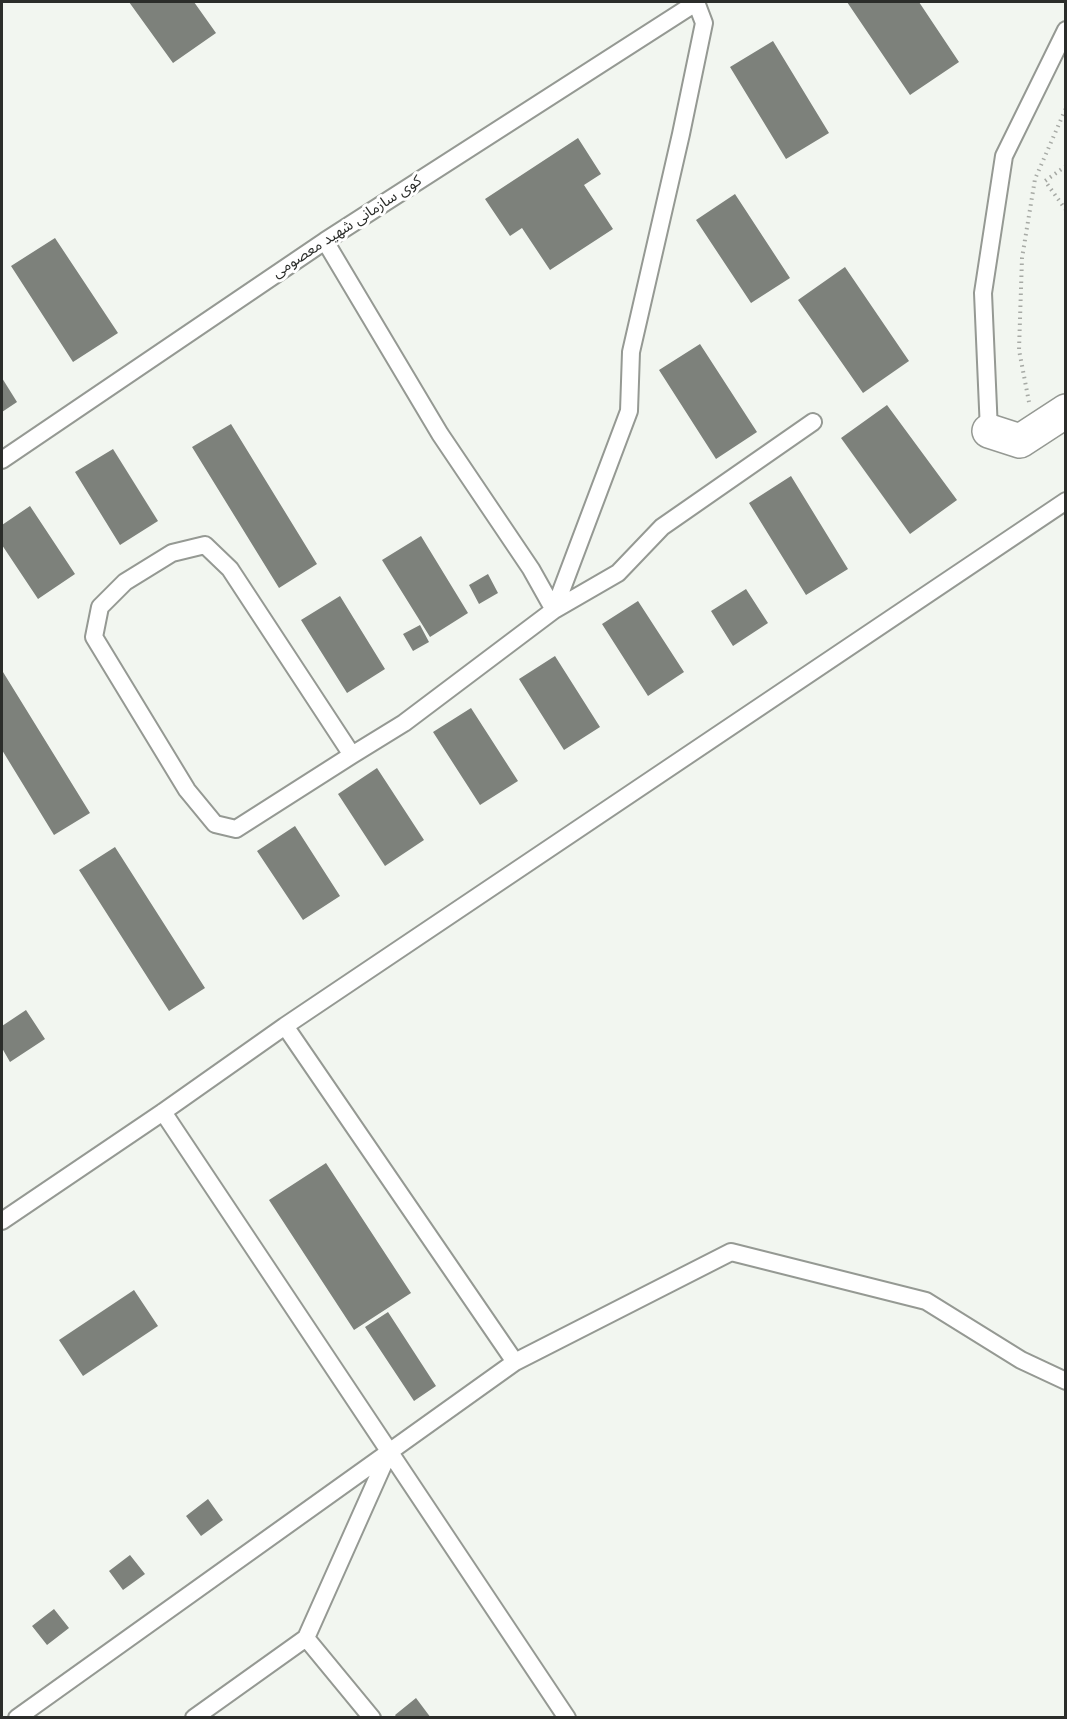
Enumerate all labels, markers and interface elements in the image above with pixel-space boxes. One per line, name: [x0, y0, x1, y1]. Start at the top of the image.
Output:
street label: کوی سازمانی شهید معصومی: [269, 172, 425, 282]

